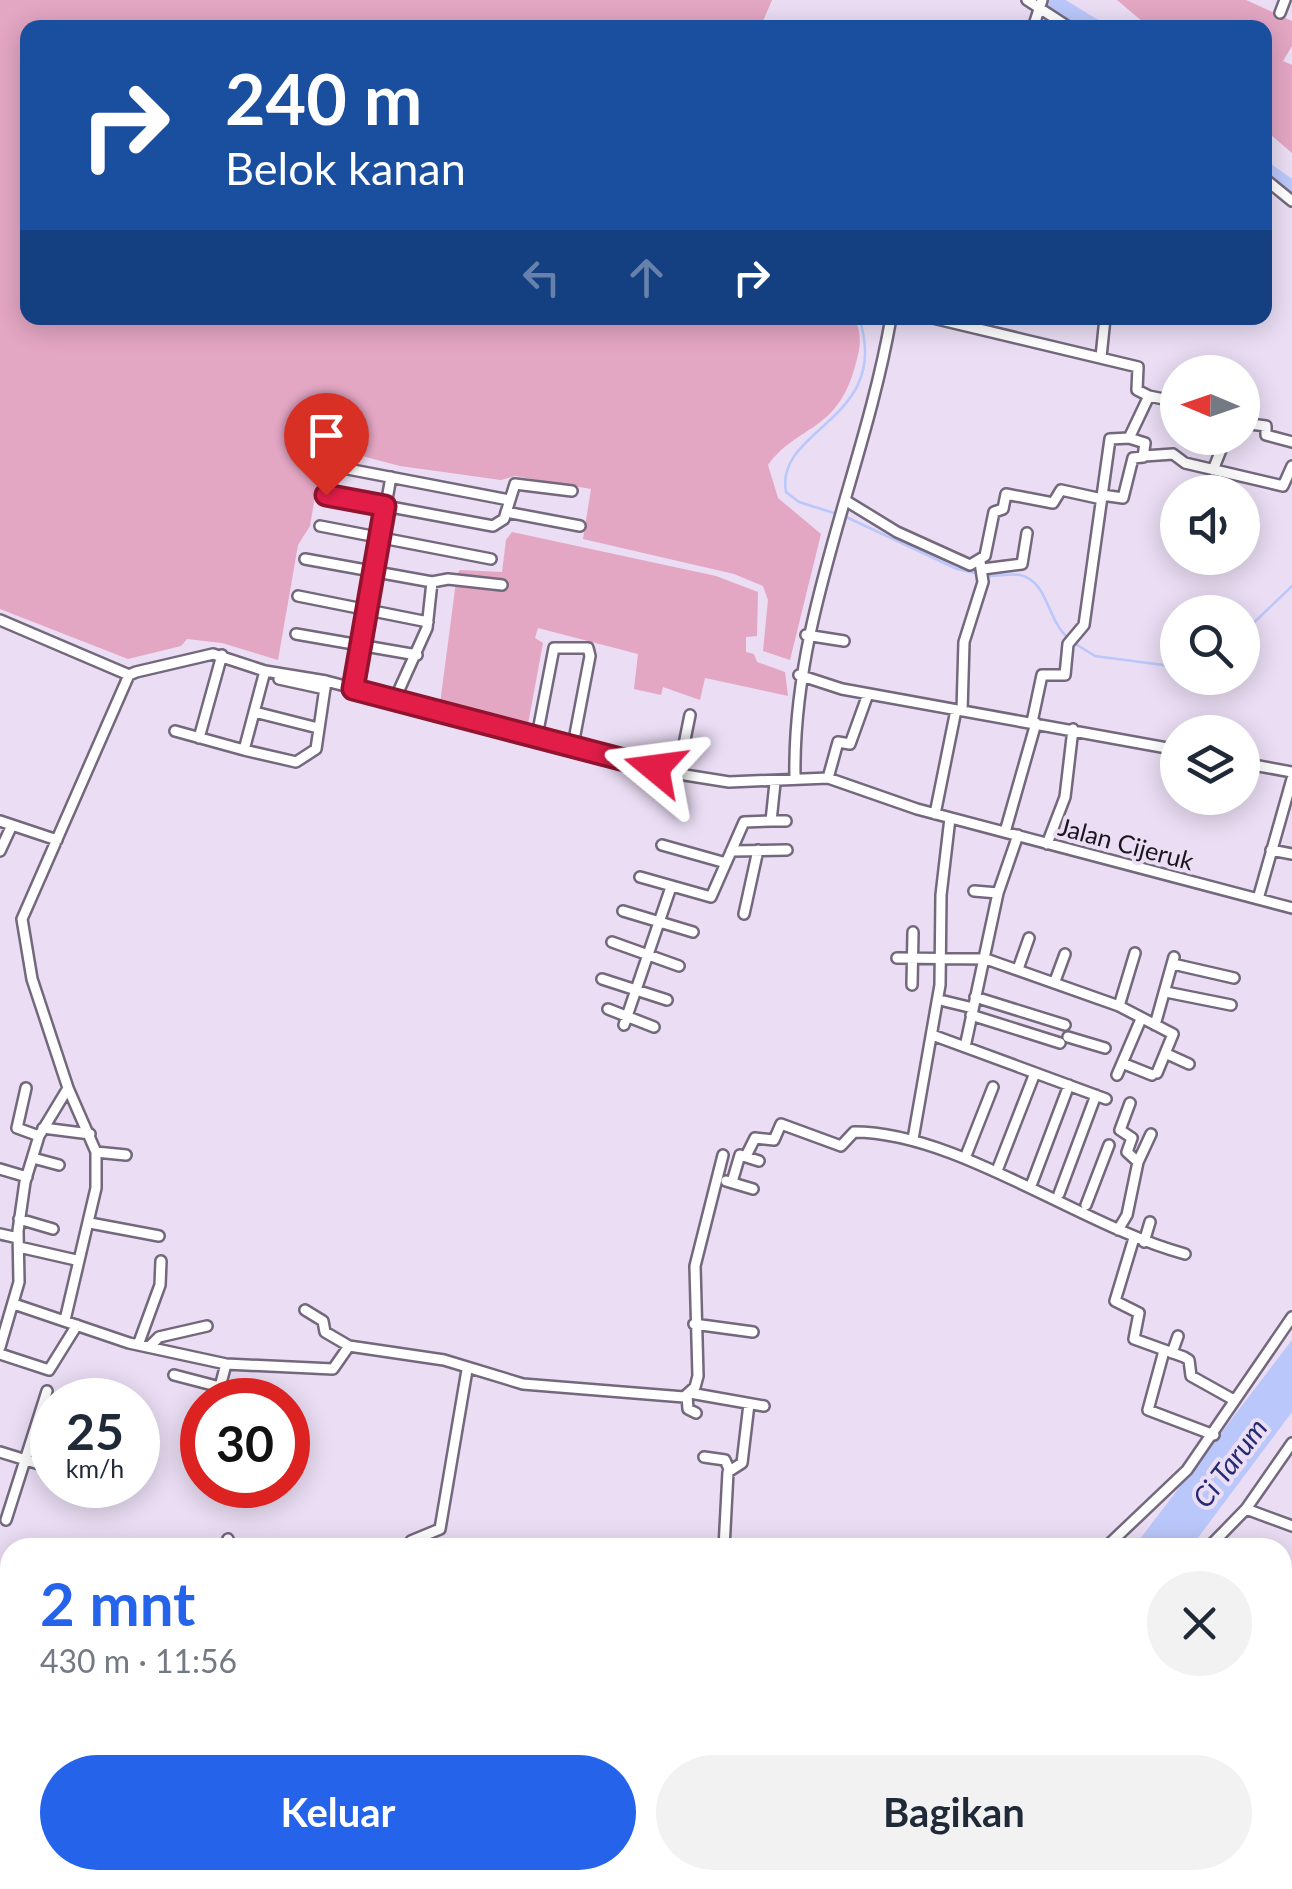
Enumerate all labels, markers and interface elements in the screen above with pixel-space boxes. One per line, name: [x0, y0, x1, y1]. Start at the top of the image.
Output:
text: 240 m: [225, 56, 422, 140]
icon: right: [60, 60, 190, 190]
text: Belok kanan: [225, 141, 466, 195]
icon: left: [514, 250, 569, 305]
icon: ahead: [619, 250, 674, 305]
icon: right: [724, 250, 779, 305]
north arrow: [1160, 355, 1260, 455]
map controls: [1160, 355, 1260, 815]
pin: [284, 393, 369, 496]
icon: arrive: [299, 408, 354, 463]
button: sound: [1160, 475, 1260, 575]
button: search: [1160, 595, 1260, 695]
button: layers: [1160, 715, 1260, 815]
position arrow: [603, 716, 707, 820]
street label: Jalan Cijeruk: [1055, 811, 1197, 876]
speed limit sign: 30: [180, 1378, 310, 1508]
text: 25: [66, 1401, 124, 1461]
water label: Ci Tarum: [1185, 1411, 1274, 1514]
text: km/h: [66, 1453, 124, 1483]
text: 2 mnt: [40, 1567, 195, 1639]
button: close: [1147, 1571, 1252, 1676]
text: 430 m · 11:56: [40, 1641, 237, 1680]
button: Keluar: [40, 1755, 636, 1870]
button: Bagikan: [656, 1755, 1252, 1870]

